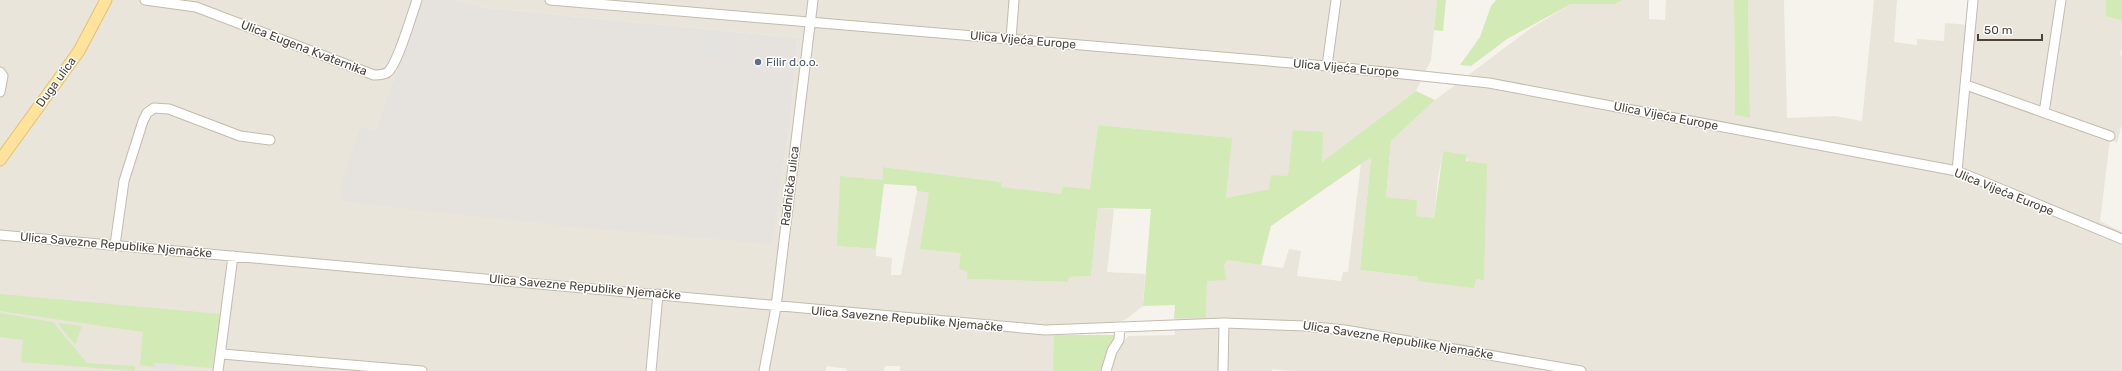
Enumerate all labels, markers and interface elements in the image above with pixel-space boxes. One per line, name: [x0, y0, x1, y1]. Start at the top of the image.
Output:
scale bar: [1978, 16, 2042, 42]
street label: Ulica Eugena Kvaternika: [239, 17, 369, 79]
text: 50 m: [1984, 23, 2012, 37]
street label: Ulica Vijeća Europe: [969, 28, 1077, 52]
street label: Duga ulica: [33, 54, 79, 110]
place label: Filir d.o.o.: [766, 55, 818, 69]
street label: Ulica Vijeća Europe: [1292, 56, 1400, 80]
marker: Filir d.o.o.: [753, 57, 763, 67]
street label: Ulica Vijeća Europe: [1612, 99, 1720, 133]
street label: Radnička ulica: [778, 145, 802, 227]
street label: Ulica Vijeća Europe: [1952, 166, 2056, 219]
street label: Ulica Savezne Republike Njemačke: [19, 230, 213, 260]
street label: Ulica Savezne Republike Njemačke: [488, 272, 682, 302]
street label: Ulica Savezne Republike Njemačke: [810, 304, 1004, 334]
street label: Ulica Savezne Republike Njemačke: [1302, 318, 1495, 362]

